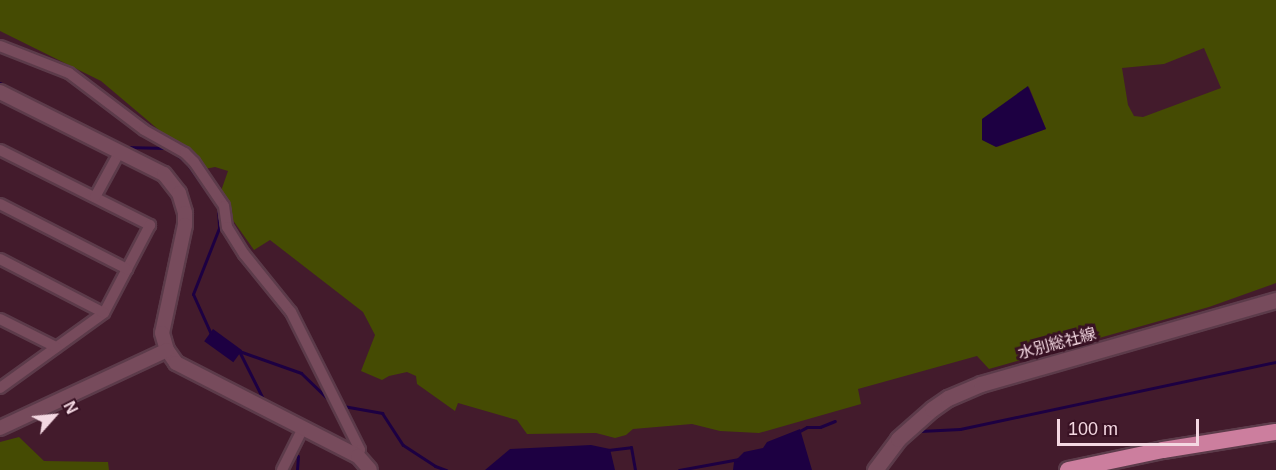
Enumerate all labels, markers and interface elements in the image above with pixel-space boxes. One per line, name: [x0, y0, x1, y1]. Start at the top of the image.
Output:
street label: 水別総社線: [1016, 324, 1098, 364]
north arrow: [24, 386, 84, 446]
text: N: [60, 399, 81, 417]
scale bar: [1060, 407, 1202, 445]
text: 100 m: [1068, 419, 1118, 439]

